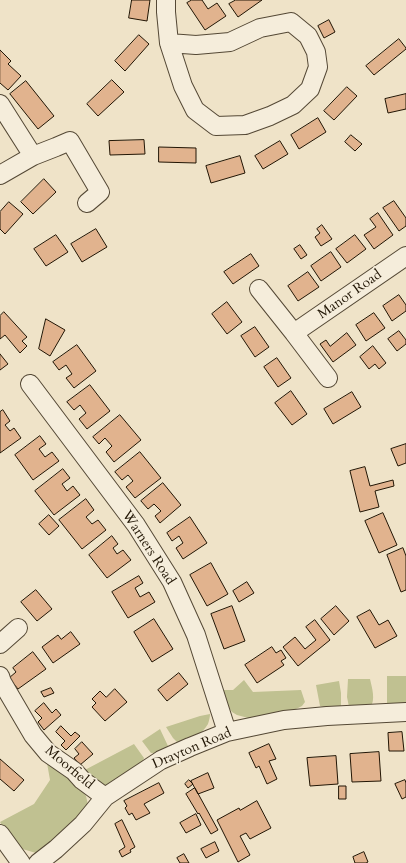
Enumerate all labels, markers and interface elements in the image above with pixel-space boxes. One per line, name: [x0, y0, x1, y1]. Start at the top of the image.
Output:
street label: Manor Road: [315, 267, 385, 323]
street label: Warners Road: [118, 508, 178, 588]
street label: Drayton Road: [150, 725, 234, 773]
street label: Moorfield: [41, 743, 97, 793]

